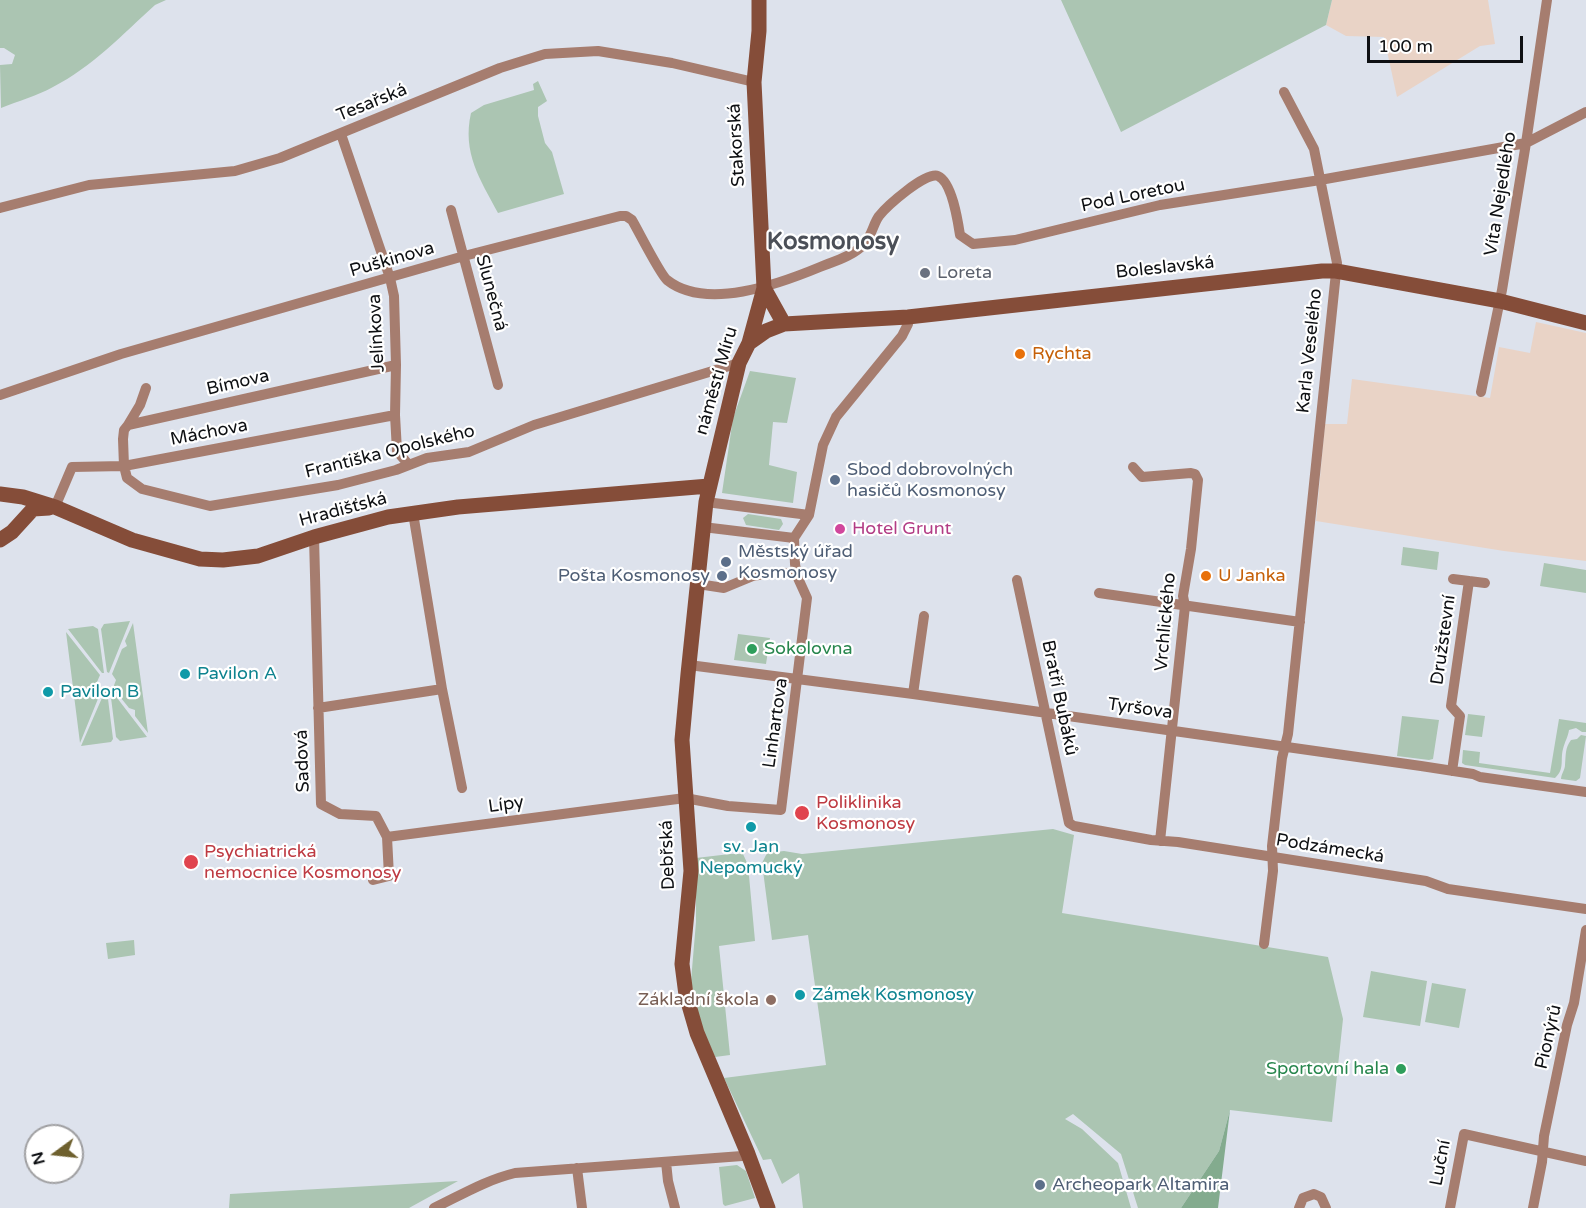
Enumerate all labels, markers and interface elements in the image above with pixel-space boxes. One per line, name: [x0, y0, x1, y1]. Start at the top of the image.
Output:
scale bar: [1370, 24, 1526, 62]
text: 100 m: [1378, 35, 1433, 57]
street label: Tesařská: [334, 79, 410, 127]
street label: Stakorská: [724, 103, 750, 187]
street label: Víta Nejedlého: [1481, 130, 1521, 258]
street label: Pod Loretou: [1079, 174, 1187, 218]
district label: Kosmonosy: [767, 229, 899, 257]
street label: Puškinova: [347, 238, 437, 282]
street label: Slunečná: [470, 252, 512, 334]
street label: Boleslavská: [1115, 252, 1215, 284]
place label: Loreta: [937, 262, 992, 284]
marker: Loreta: [918, 266, 932, 280]
street label: Karla Veselého: [1293, 287, 1327, 415]
street label: Jelínkova: [364, 293, 390, 373]
street label: náměstí Míru: [691, 324, 743, 438]
place label: Rychta: [1032, 343, 1092, 365]
marker: Rychta: [1013, 347, 1027, 361]
street label: Bímova: [205, 365, 271, 401]
street label: Máchova: [168, 415, 250, 451]
street label: Františka Opolského: [303, 420, 477, 484]
place label: Sbod dobrovolných hasičů Kosmonosy: [847, 459, 1013, 502]
marker: Sbod dobrovolných hasičů Kosmonosy: [828, 473, 842, 487]
street label: Hradišťská: [297, 488, 389, 532]
place label: Hotel Grunt: [852, 518, 951, 540]
marker: Hotel Grunt: [833, 522, 847, 536]
place label: Městský úřad Kosmonosy: [738, 541, 853, 584]
marker: Městský úřad Kosmonosy: [719, 555, 733, 569]
place label: Pošta Kosmonosy: [558, 565, 710, 587]
place label: U Janka: [1218, 565, 1286, 587]
marker: Pošta Kosmonosy: [715, 569, 729, 583]
marker: U Janka: [1199, 569, 1213, 583]
street label: Vrchlického: [1151, 572, 1181, 672]
street label: Družstevní: [1427, 594, 1461, 686]
place label: Sokolovna: [764, 638, 853, 660]
street label: Bratří Bubáků: [1036, 638, 1082, 758]
marker: Sokolovna: [745, 642, 759, 656]
place label: Pavilon A: [197, 663, 277, 685]
marker: Pavilon A: [178, 667, 192, 681]
street label: Linhartova: [759, 676, 793, 770]
place label: Pavilon B: [60, 681, 139, 703]
marker: Pavilon B: [41, 685, 55, 699]
street label: Tyršova: [1106, 694, 1174, 724]
street label: Sadová: [291, 729, 315, 793]
street label: Lípy: [487, 792, 525, 818]
place label: Poliklinika Kosmonosy: [816, 792, 915, 834]
marker: Poliklinika Kosmonosy: [793, 804, 811, 822]
street label: Debřská: [656, 820, 680, 890]
marker: sv. Jan Nepomucký: [744, 820, 758, 834]
street label: Podzámecká: [1274, 830, 1386, 868]
place label: sv. Jan Nepomucký: [699, 836, 803, 878]
place label: Psychiatrická nemocnice Kosmonosy: [204, 841, 401, 884]
marker: Psychiatrická nemocnice Kosmonosy: [182, 853, 200, 871]
place label: Zámek Kosmonosy: [812, 984, 974, 1006]
marker: Zámek Kosmonosy: [793, 988, 807, 1002]
place label: Základní škola: [638, 989, 759, 1011]
marker: Základní škola: [764, 993, 778, 1007]
street label: Pionýrů: [1531, 1003, 1567, 1071]
place label: Sportovní hala: [1266, 1058, 1389, 1080]
marker: Sportovní hala: [1394, 1062, 1408, 1076]
north arrow: [24, 1124, 84, 1184]
street label: Luční: [1426, 1138, 1456, 1188]
text: N: [27, 1149, 50, 1167]
place label: Archeopark Altamira: [1052, 1174, 1229, 1196]
marker: Archeopark Altamira: [1033, 1178, 1047, 1192]

